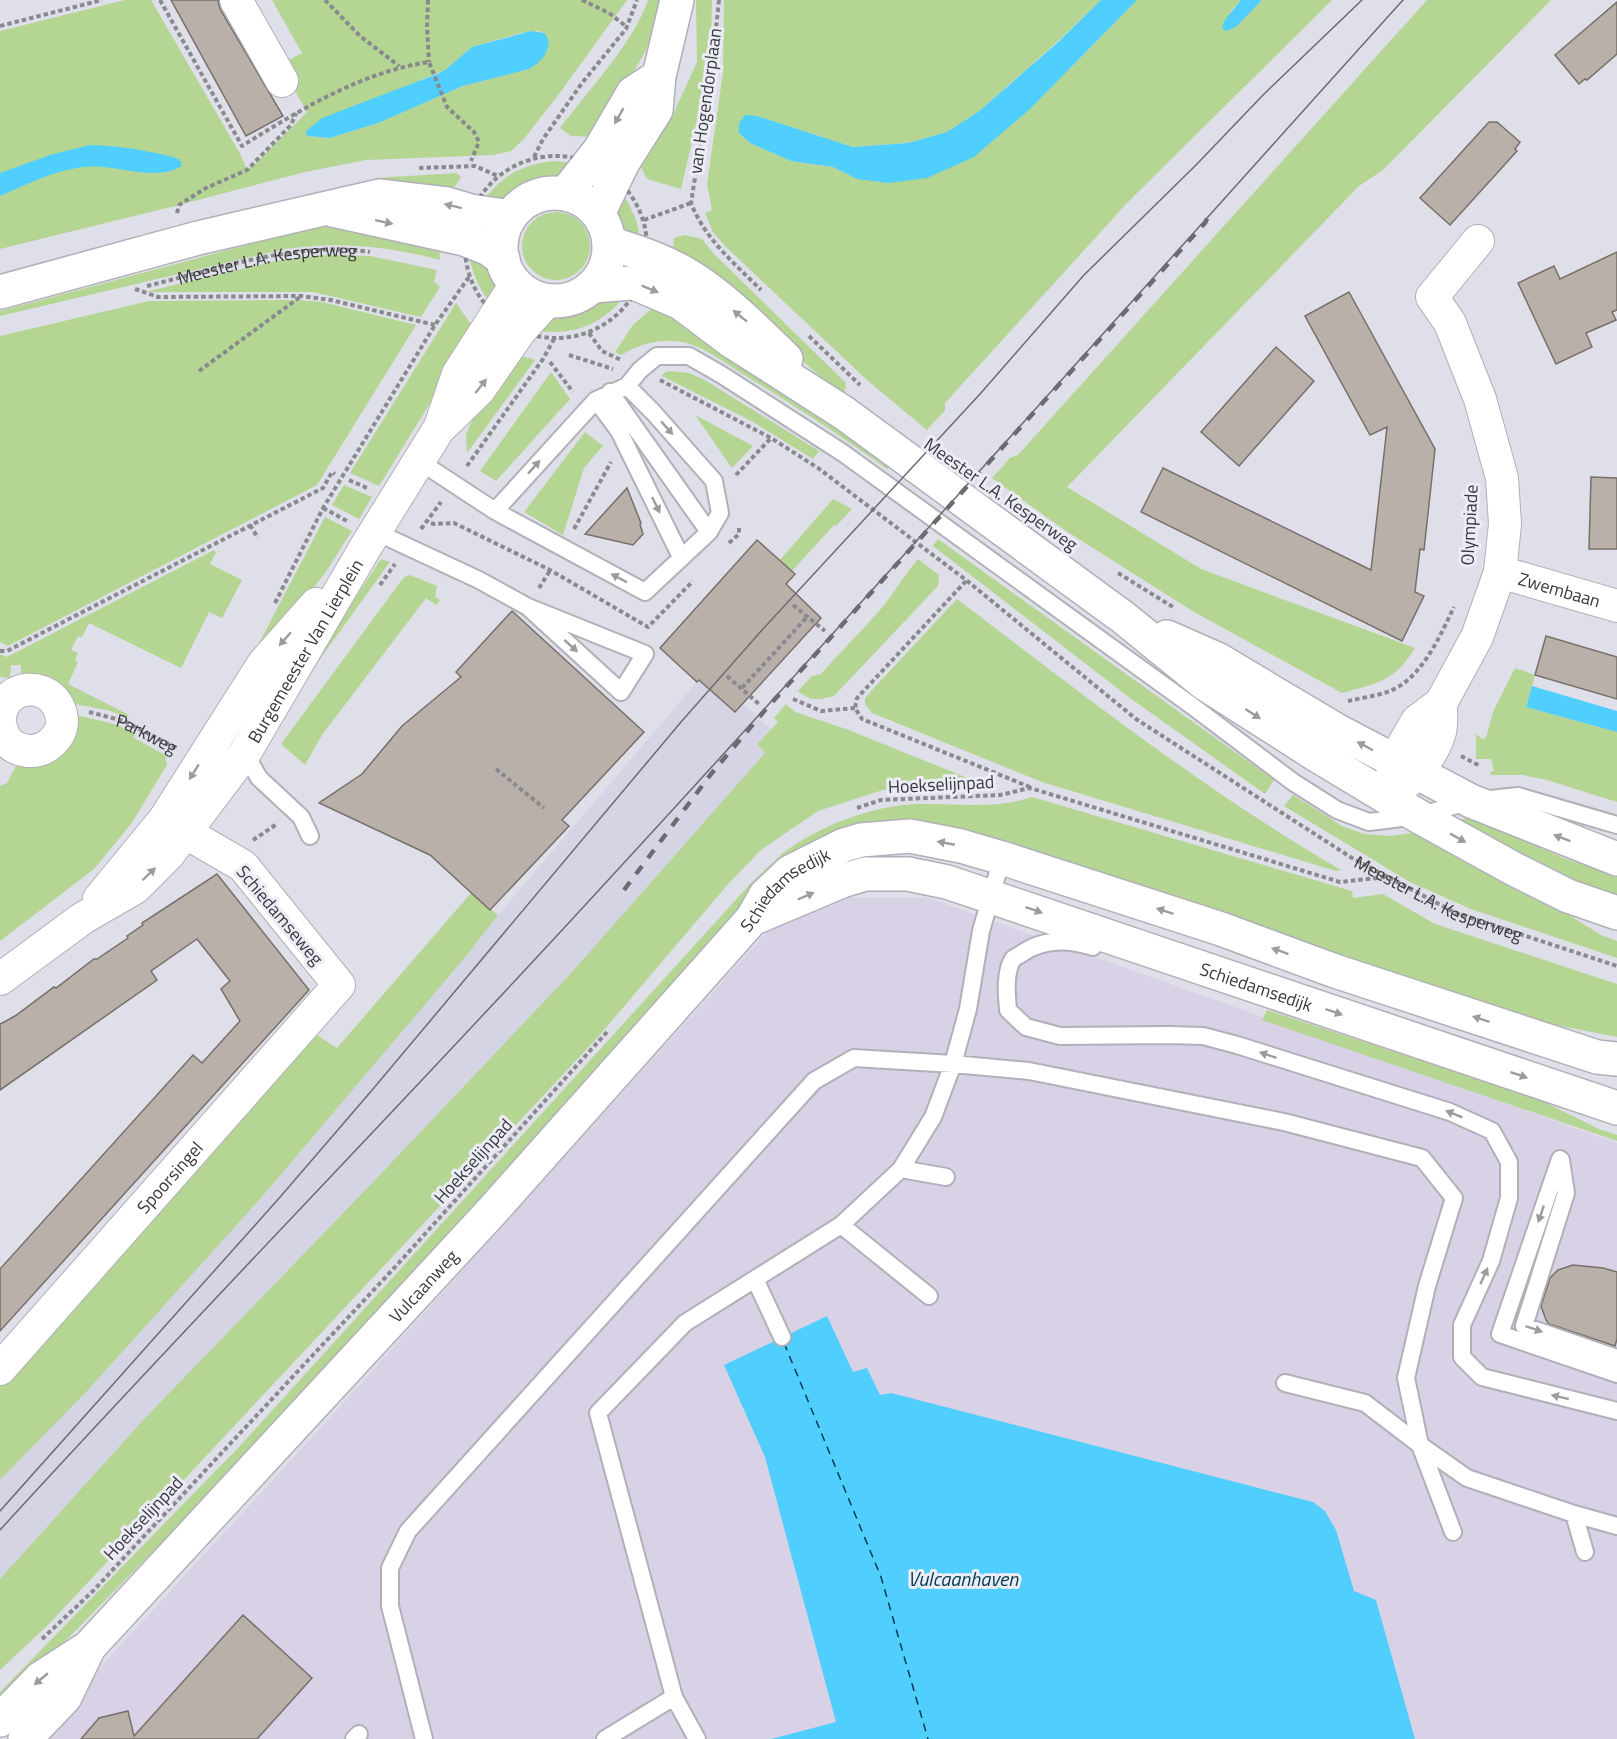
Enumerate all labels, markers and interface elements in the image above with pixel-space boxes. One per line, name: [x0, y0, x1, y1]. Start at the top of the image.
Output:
street label: van Hogendorplaan: [681, 26, 729, 176]
one-way arrow: [614, 108, 624, 125]
one-way arrow: [444, 201, 462, 211]
one-way arrow: [375, 218, 394, 227]
street label: Meester L.A. Kesperweg: [174, 236, 358, 291]
one-way arrow: [641, 285, 659, 294]
one-way arrow: [733, 310, 748, 323]
one-way arrow: [475, 378, 488, 394]
one-way arrow: [660, 420, 673, 435]
street label: Meester L.A. Kesperweg: [919, 431, 1083, 557]
one-way arrow: [527, 460, 540, 475]
street label: Olympiade: [1453, 484, 1485, 566]
one-way arrow: [651, 496, 661, 513]
street label: Burgemeester Van Lierplein: [240, 554, 369, 748]
street label: Zwembaan: [1515, 565, 1604, 614]
one-way arrow: [610, 573, 627, 583]
one-way arrow: [279, 631, 292, 646]
one-way arrow: [563, 639, 578, 652]
street label: Parkweg: [113, 706, 183, 760]
one-way arrow: [1245, 709, 1262, 720]
one-way arrow: [1357, 741, 1374, 751]
one-way arrow: [189, 764, 200, 780]
street label: Hoekselijnpad: [887, 768, 995, 800]
one-way arrow: [1450, 833, 1467, 843]
one-way arrow: [1553, 833, 1571, 842]
one-way arrow: [936, 838, 955, 847]
street label: Schiedamsedijk: [733, 840, 835, 938]
street label: Meester L.A. Kesperweg: [1350, 848, 1526, 948]
street label: Schiedamseweg: [230, 859, 330, 971]
one-way arrow: [141, 868, 155, 882]
one-way arrow: [798, 892, 815, 901]
one-way arrow: [1025, 906, 1043, 916]
one-way arrow: [1156, 906, 1174, 915]
one-way arrow: [1271, 945, 1289, 955]
street label: Schiedamsedijk: [1196, 955, 1317, 1018]
one-way arrow: [1325, 1008, 1343, 1017]
one-way arrow: [1472, 1014, 1490, 1023]
one-way arrow: [1259, 1049, 1277, 1059]
one-way arrow: [1510, 1071, 1528, 1081]
one-way arrow: [1445, 1109, 1463, 1118]
street label: Hoekselijnpad: [427, 1112, 519, 1210]
street label: Spoorsingel: [130, 1135, 209, 1219]
one-way arrow: [1536, 1205, 1546, 1223]
street label: Vulcaanweg: [382, 1243, 464, 1328]
one-way arrow: [1480, 1267, 1489, 1285]
one-way arrow: [1525, 1325, 1543, 1335]
one-way arrow: [1551, 1392, 1569, 1402]
street label: Hoekselijnpad: [97, 1470, 189, 1566]
water label: Vulcaanhaven: [908, 1563, 1019, 1594]
one-way arrow: [33, 1673, 49, 1686]

